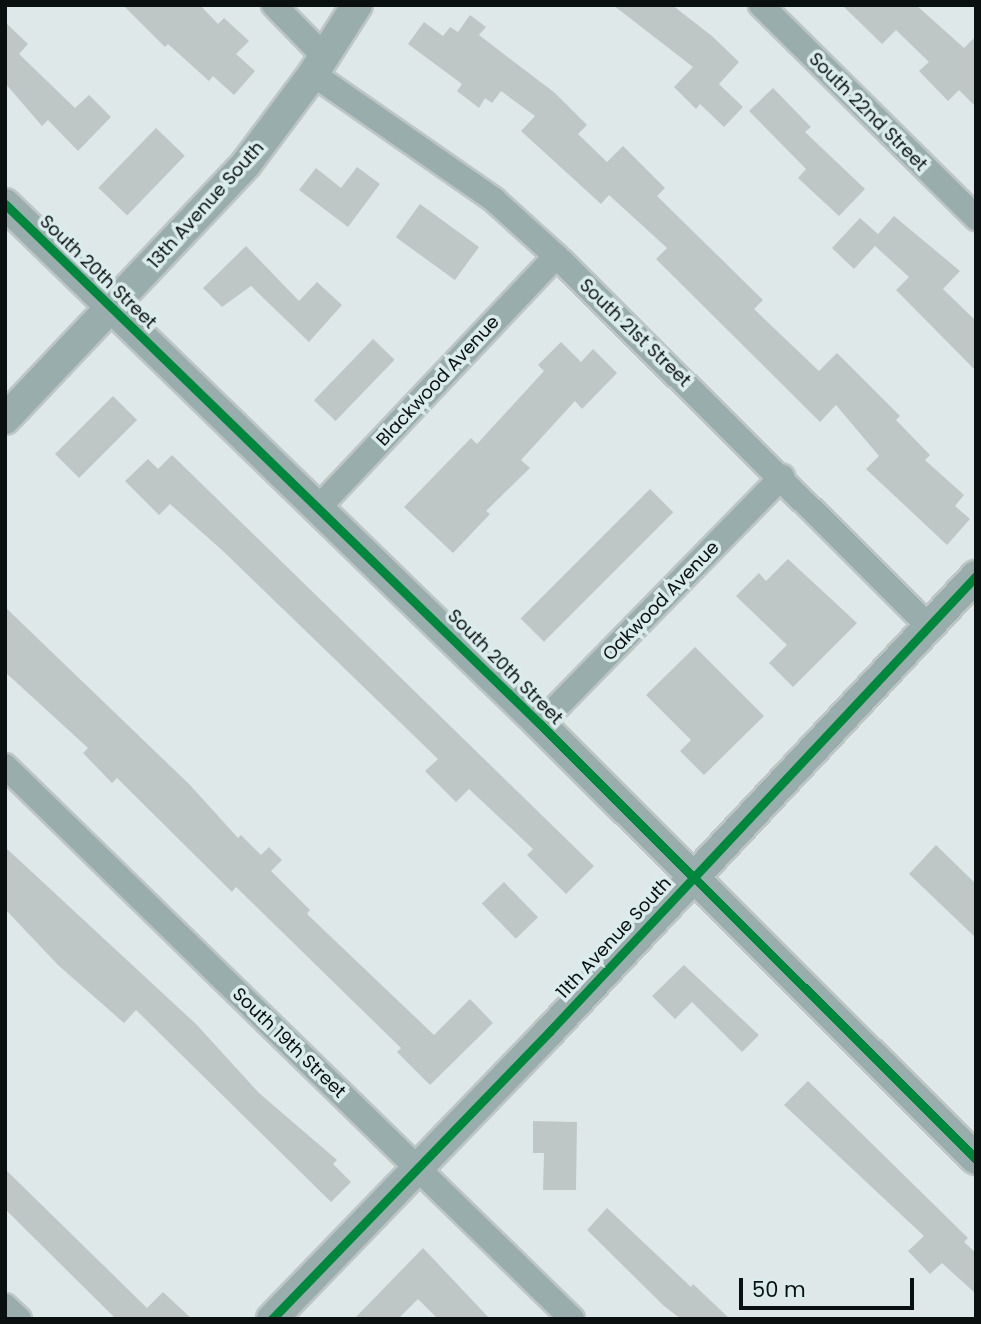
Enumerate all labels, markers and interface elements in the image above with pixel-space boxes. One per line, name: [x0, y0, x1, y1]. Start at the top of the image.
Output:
street label: South 22nd Street: [804, 48, 932, 176]
street label: 13th Avenue South: [143, 137, 269, 273]
street label: South 20th Street: [35, 211, 161, 333]
street label: South 21st Street: [575, 275, 695, 391]
street label: Blackwood Avenue: [372, 311, 504, 451]
street label: Oakwood Avenue: [598, 537, 724, 665]
street label: South 20th Street: [443, 605, 567, 729]
street label: 11th Avenue South: [552, 873, 676, 1003]
street label: South 19th Street: [228, 983, 350, 1103]
scale bar: [743, 1264, 918, 1308]
text: 50 m: [752, 1275, 806, 1304]

